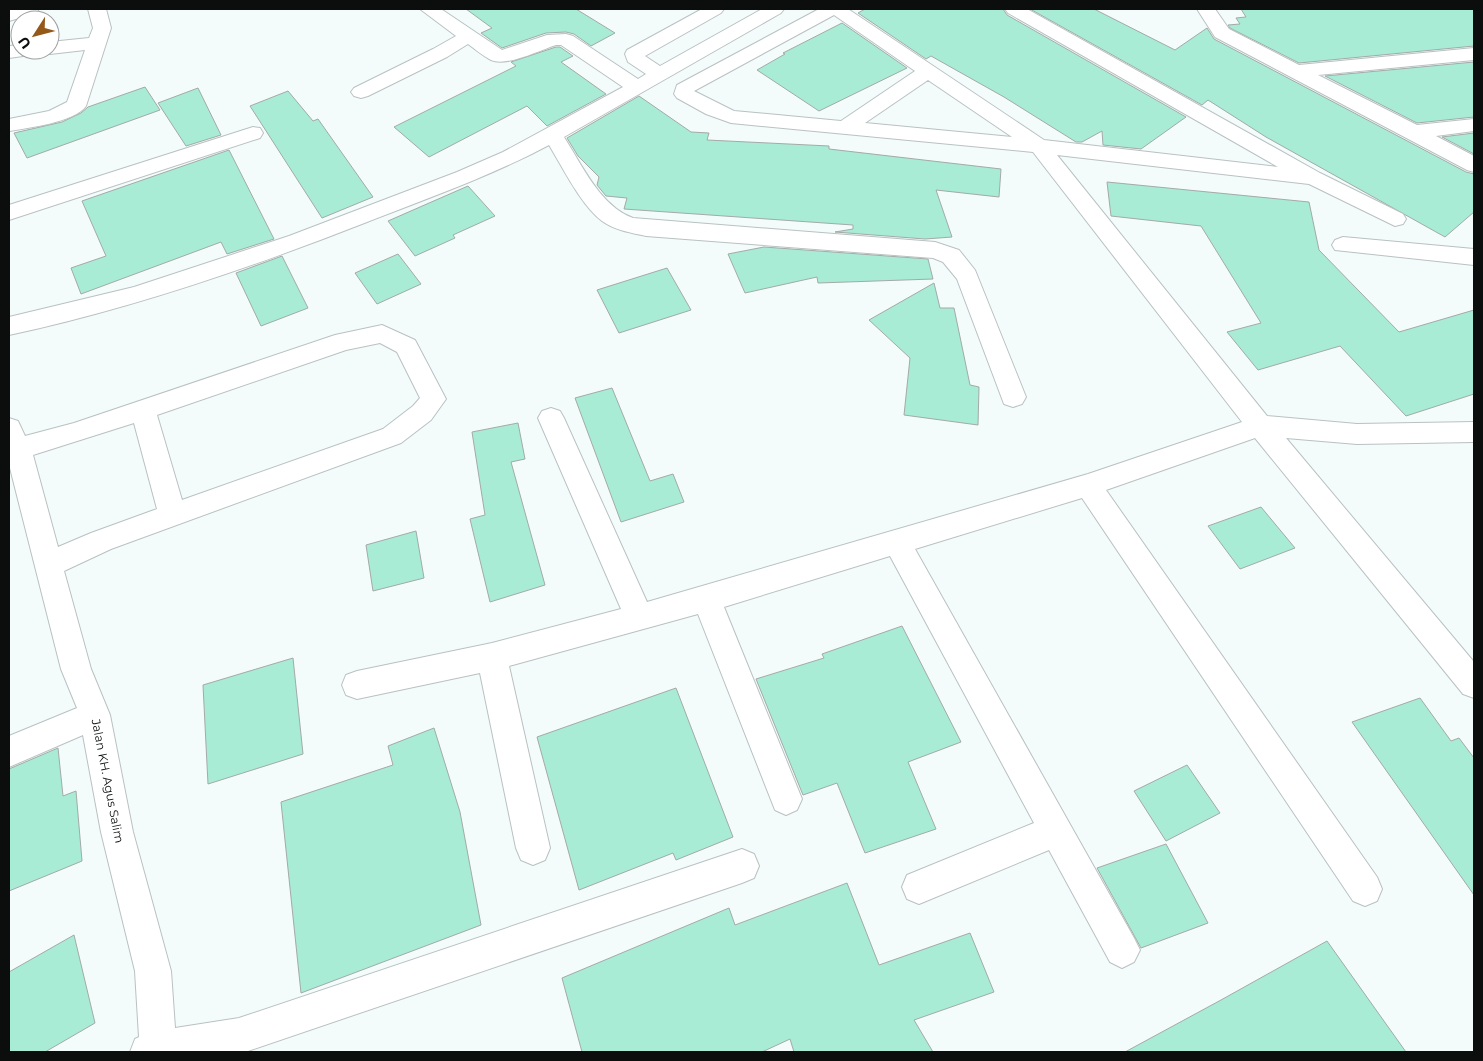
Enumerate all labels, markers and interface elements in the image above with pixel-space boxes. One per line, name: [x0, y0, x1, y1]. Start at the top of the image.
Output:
north arrow: [10, 10, 60, 60]
text: U: [14, 33, 35, 52]
street label: Jalan KH. Agus Salim: [88, 717, 127, 844]

